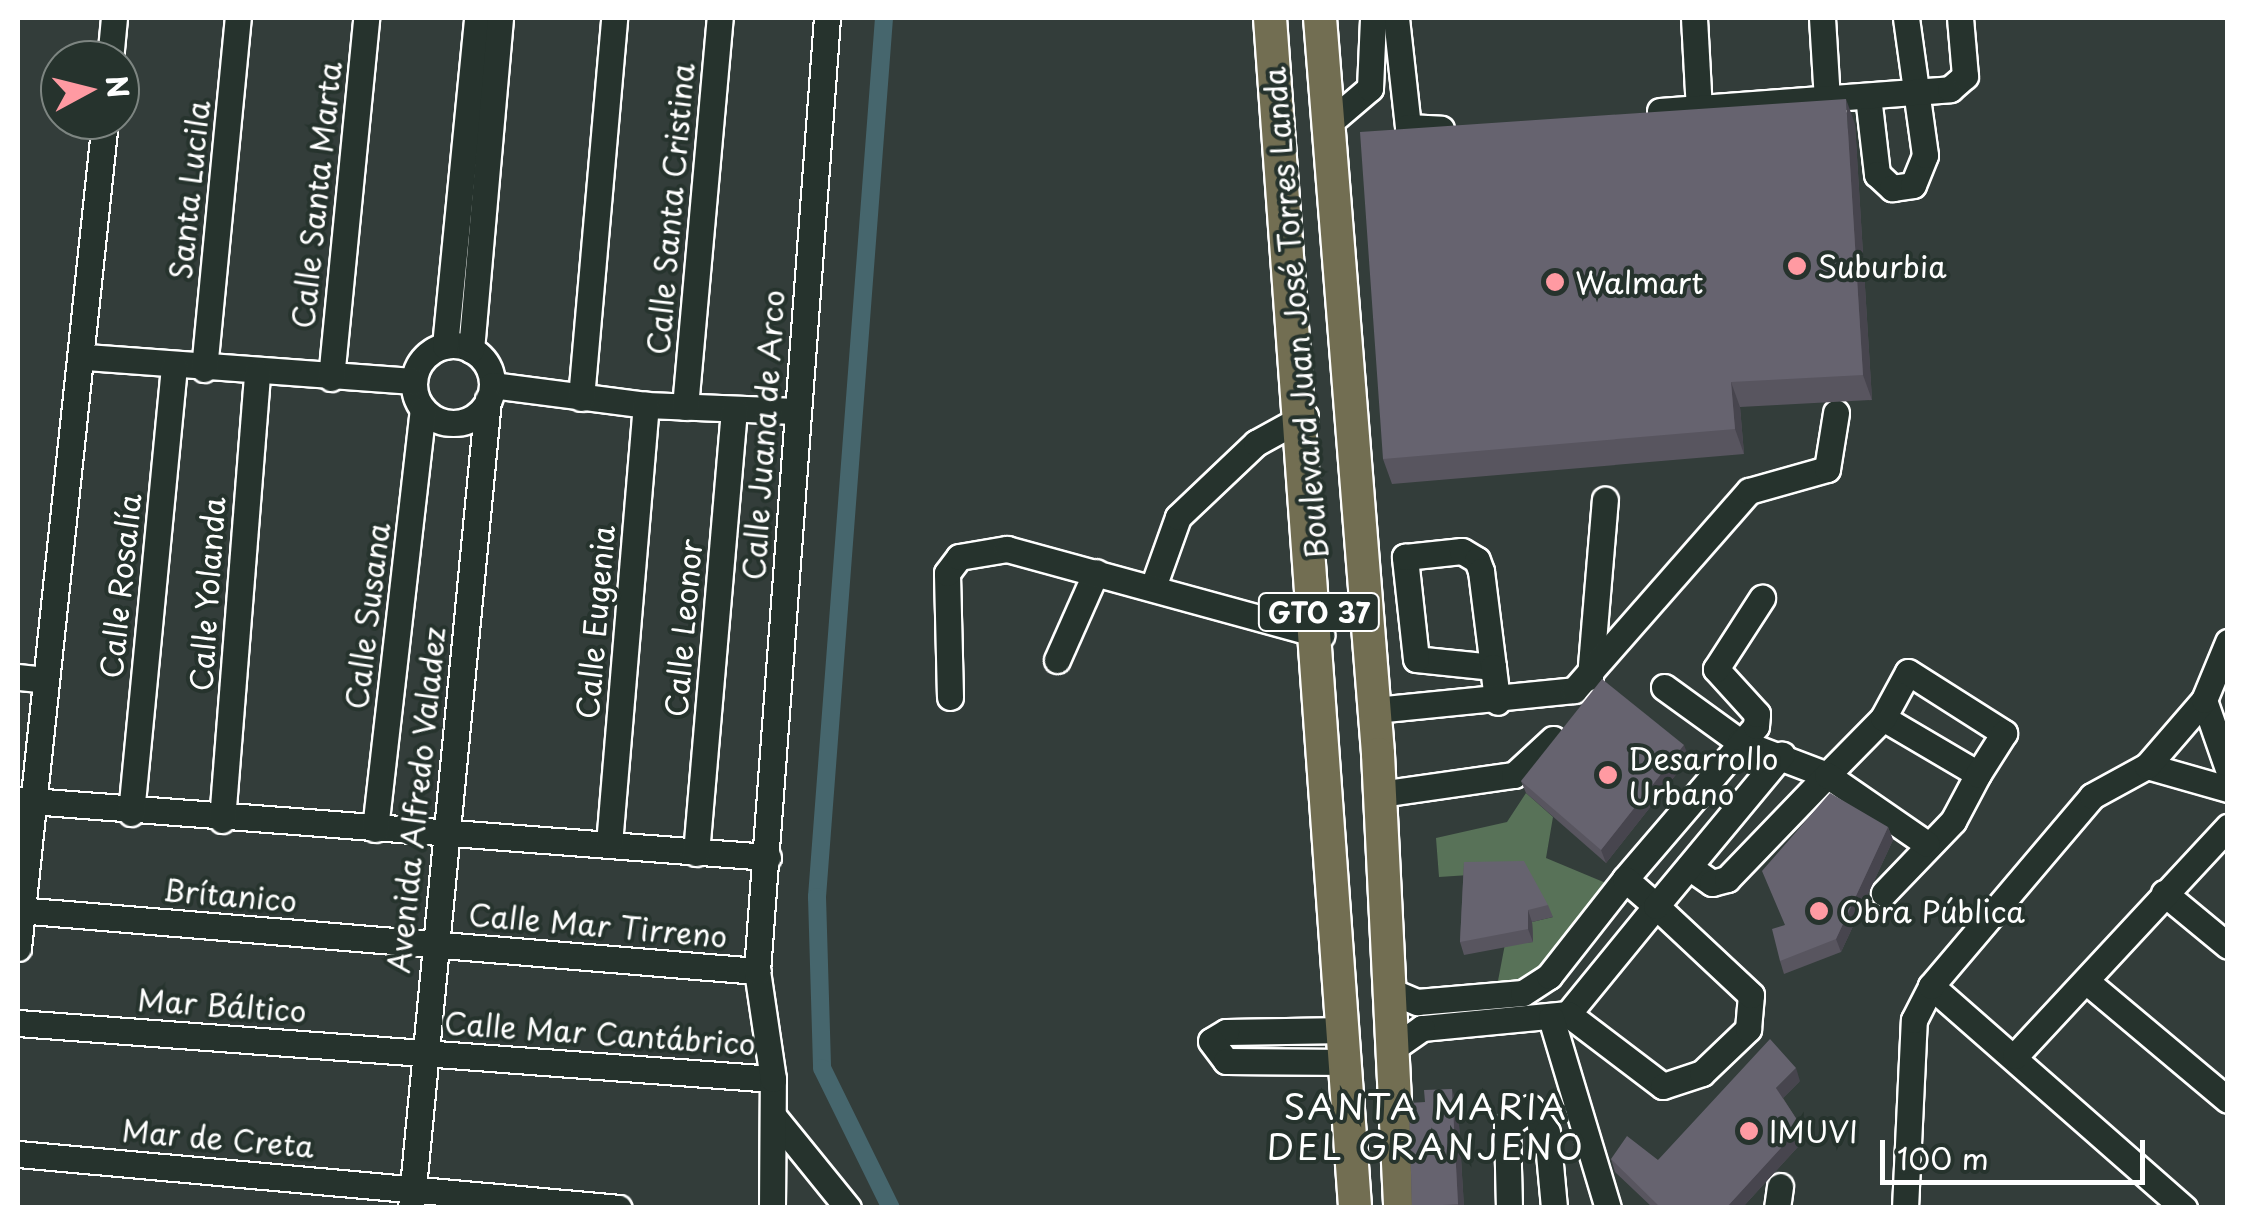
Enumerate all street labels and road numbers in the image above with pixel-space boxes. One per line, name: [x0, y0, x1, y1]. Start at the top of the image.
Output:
street label: Calle Santa Marta: [284, 58, 348, 332]
street label: Calle Santa Cristina: [639, 61, 701, 357]
street label: Boulevard Juan José Torres Landa: [1256, 66, 1334, 560]
street label: Santa Lucila: [162, 99, 216, 281]
street label: Calle Juana de Arco: [735, 286, 791, 584]
street label: Calle Rosalía: [92, 491, 148, 681]
street label: Calle Yolanda: [182, 495, 232, 693]
street label: Calle Susana: [338, 520, 396, 712]
street label: Calle Eugenia: [569, 523, 621, 721]
street label: Calle Leonor: [657, 537, 709, 719]
road number: GTO 37: [1256, 589, 1382, 635]
street label: Avenida Alfredo Valadez: [380, 624, 452, 976]
street label: Brítanico: [162, 871, 298, 919]
street label: Calle Mar Tirreno: [467, 896, 729, 954]
street label: Mar Báltico: [136, 981, 308, 1029]
street label: Calle Mar Cantábrico: [442, 1004, 758, 1062]
street label: Mar de Creta: [119, 1112, 317, 1164]

